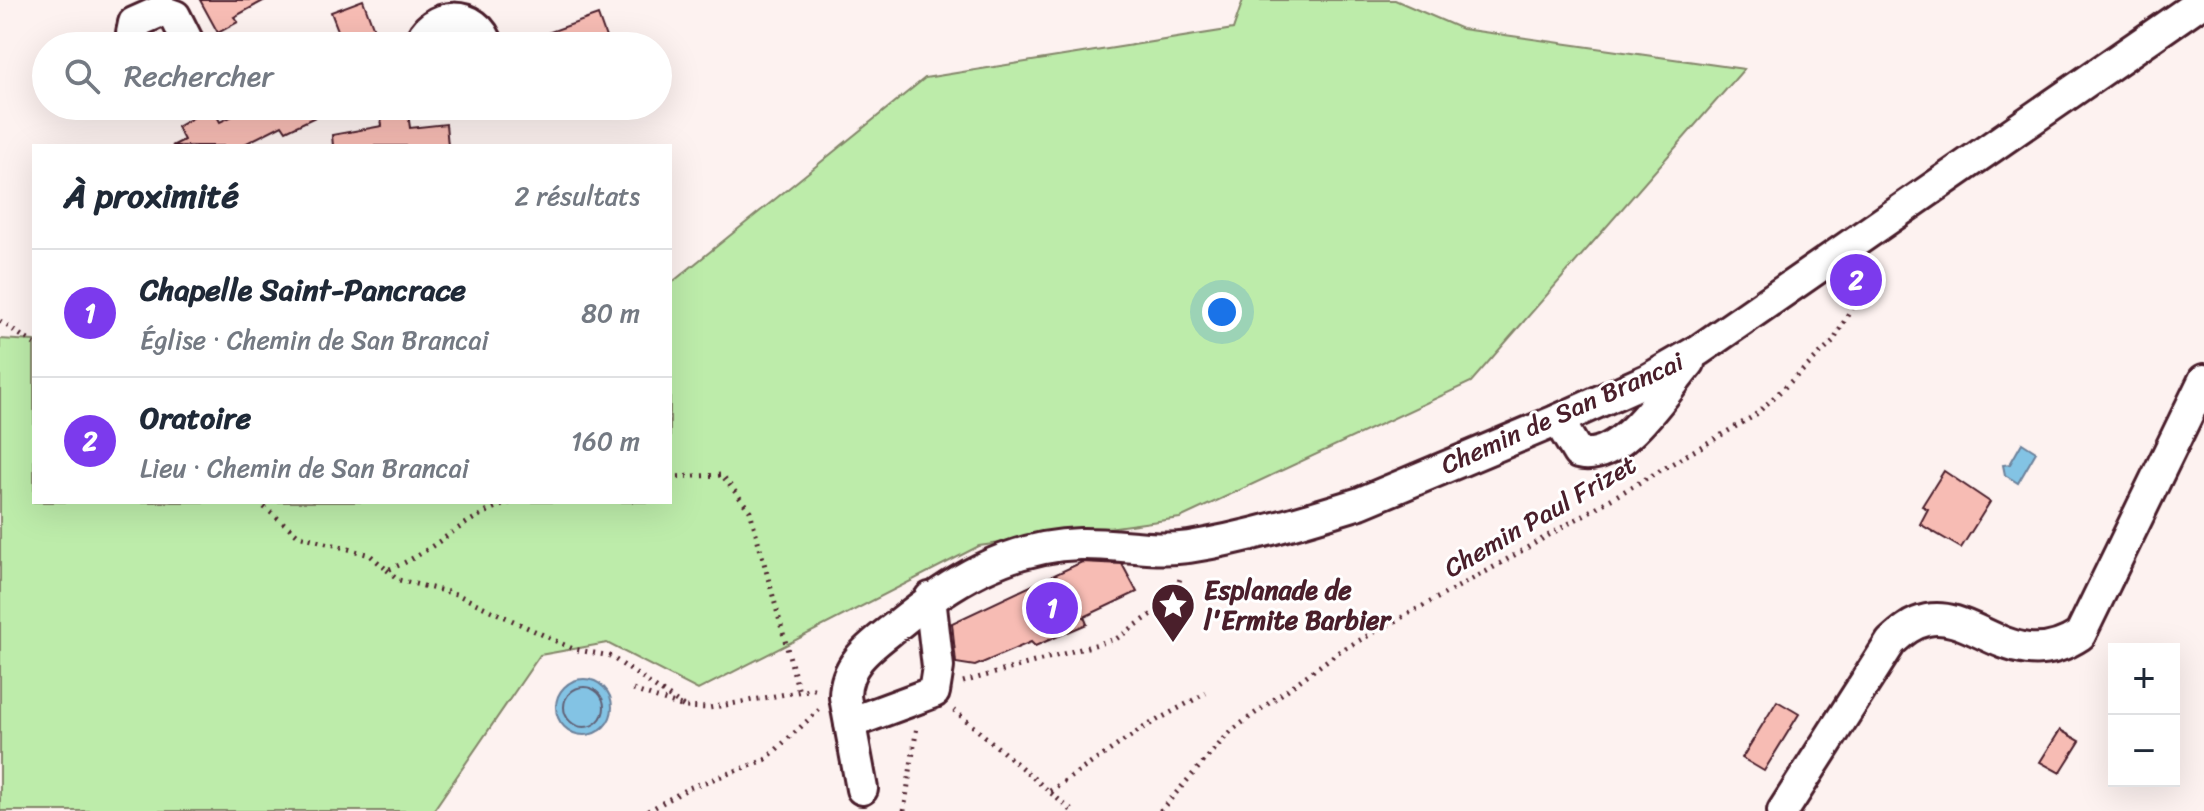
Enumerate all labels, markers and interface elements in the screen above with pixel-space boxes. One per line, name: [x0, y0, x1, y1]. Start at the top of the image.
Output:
search box: [32, 32, 672, 120]
text: Rechercher: [124, 49, 274, 103]
icon: search: [60, 54, 104, 98]
text: À proximité: [64, 166, 239, 226]
text: 2 résultats: [514, 173, 640, 219]
pin: 2: [1830, 250, 1882, 310]
text: Chapelle Saint-Pancrace: [140, 263, 466, 317]
text: 1: [84, 290, 96, 336]
text: 80 m: [581, 290, 640, 336]
your location: [1202, 292, 1242, 332]
text: Église · Chemin de San Brancai: [140, 317, 489, 363]
street label: Chemin de San Brancai: [1433, 338, 1692, 487]
text: Oratoire: [140, 391, 251, 445]
text: 2: [82, 418, 98, 464]
text: 160 m: [571, 418, 640, 464]
street label: Chemin Paul Frizet: [1435, 442, 1645, 590]
text: Lieu · Chemin de San Brancai: [140, 445, 469, 491]
place label: Esplanade de l'Ermite Barbier: [1203, 567, 1392, 643]
pin: 1: [1026, 578, 1078, 638]
place icon: Esplanade de l'Ermite Barbier: [1149, 581, 1197, 644]
map controls: [2108, 643, 2180, 787]
button: +: [2108, 643, 2180, 715]
button: −: [2108, 715, 2180, 787]

